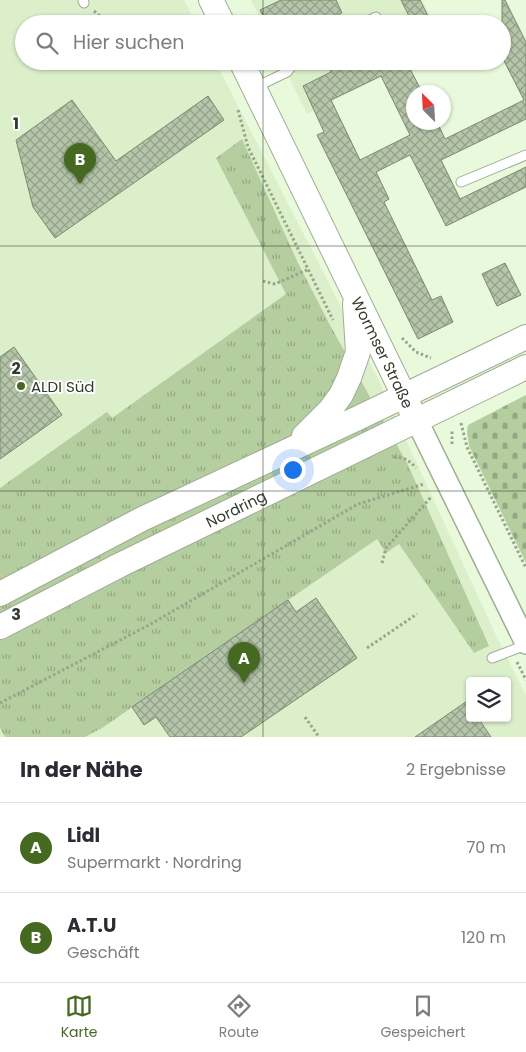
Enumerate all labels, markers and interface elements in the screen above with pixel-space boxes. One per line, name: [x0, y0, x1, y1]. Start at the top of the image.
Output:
search box: [15, 15, 511, 70]
icon: search: [33, 29, 61, 57]
text: Hier suchen: [73, 29, 184, 56]
north arrow: [406, 85, 451, 130]
text: 1: [13, 112, 19, 135]
pin: B: [64, 143, 96, 184]
street label: Wormser Straße: [347, 293, 419, 412]
text: 2: [11, 357, 21, 380]
place label: ALDI Süd: [31, 376, 94, 397]
marker: ALDI Süd: [15, 380, 27, 392]
your location: [280, 457, 306, 483]
street label: Nordring: [202, 485, 270, 532]
text: 3: [11, 603, 21, 626]
pin: A: [228, 642, 260, 683]
map controls: [466, 677, 511, 722]
button: layers: [466, 677, 511, 722]
text: In der Nähe: [20, 755, 143, 784]
text: 2 Ergebnisse: [406, 758, 506, 781]
text: Lidl: [67, 822, 100, 849]
text: A: [30, 836, 42, 859]
text: 70 m: [466, 836, 506, 859]
text: Supermarkt · Nordring: [67, 851, 242, 874]
text: A.T.U: [67, 912, 116, 939]
text: B: [31, 926, 41, 949]
text: 120 m: [461, 926, 506, 949]
text: Geschäft: [67, 941, 140, 964]
tab: Karte: [61, 992, 98, 1043]
tab: Route: [219, 992, 259, 1043]
tab: Gespeichert: [380, 992, 465, 1043]

